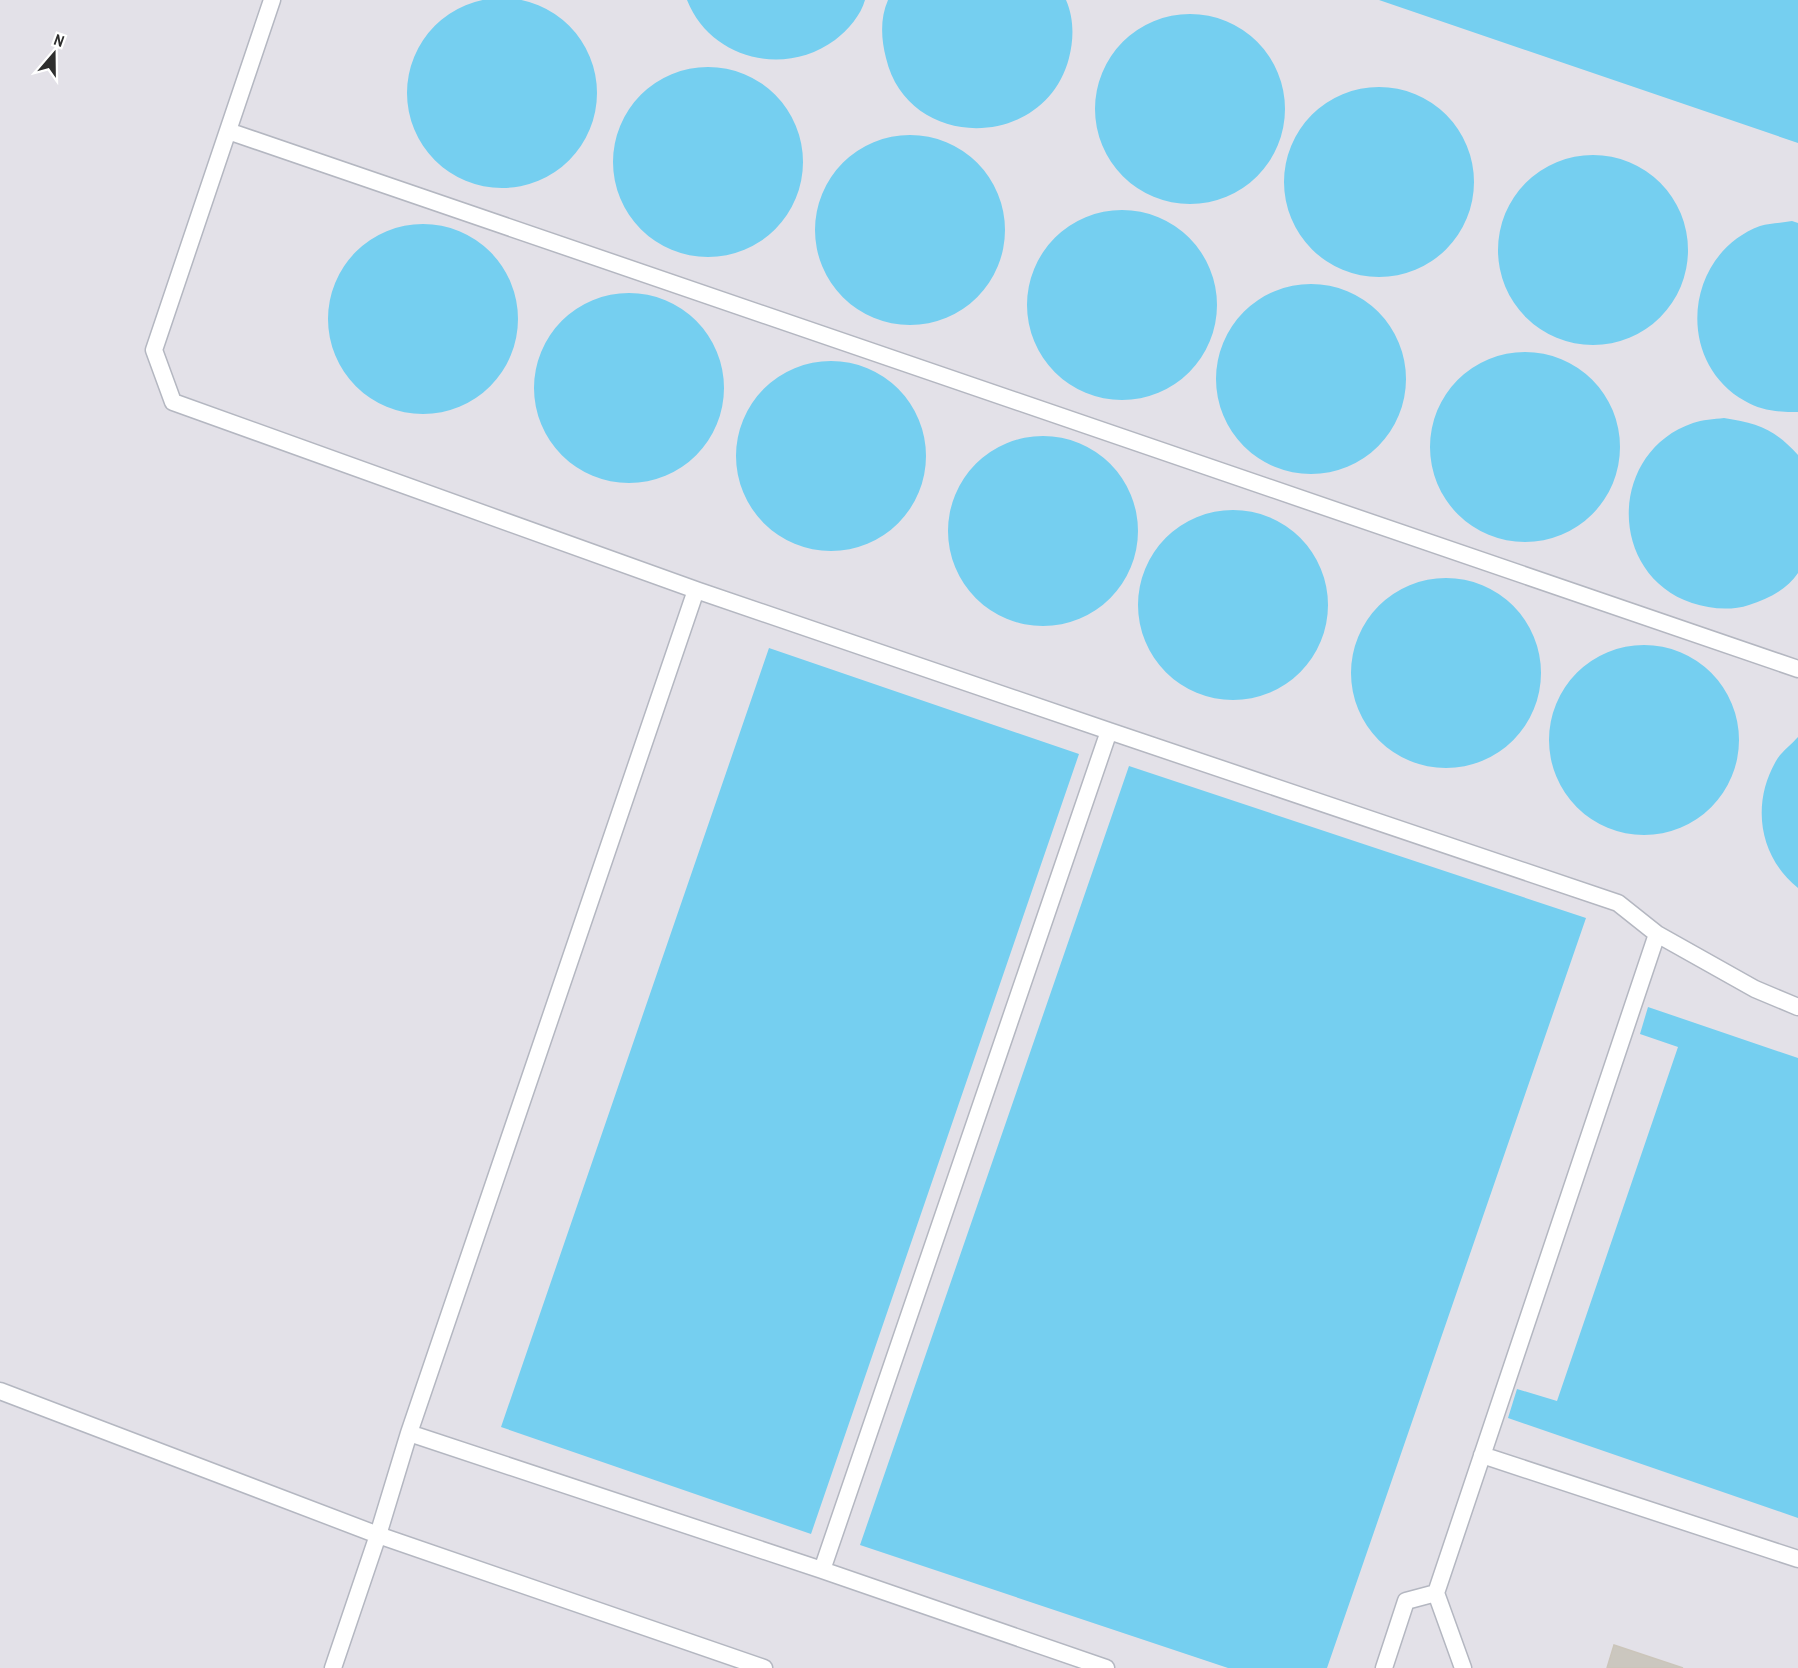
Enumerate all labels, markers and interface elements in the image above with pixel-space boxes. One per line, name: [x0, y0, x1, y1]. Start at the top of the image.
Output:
north arrow: [24, 24, 84, 84]
text: N: [51, 28, 67, 52]

